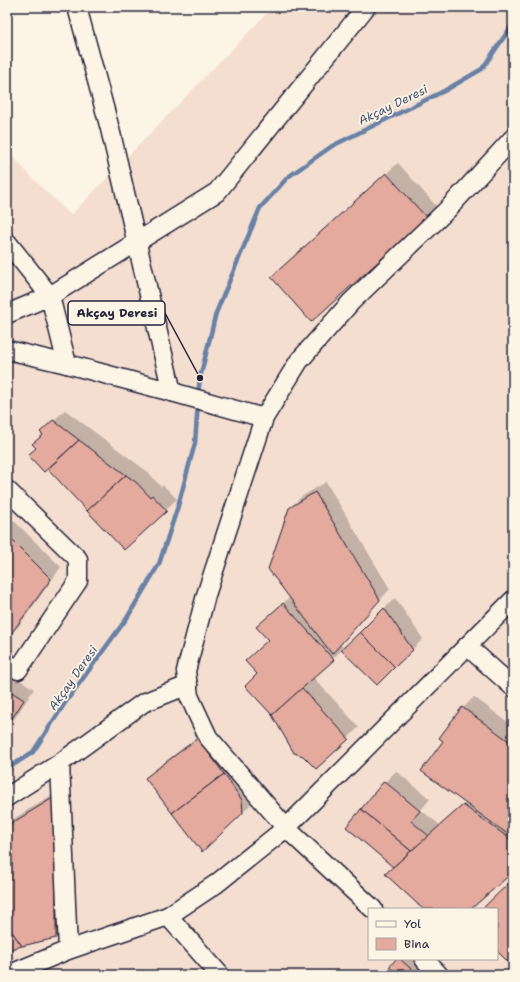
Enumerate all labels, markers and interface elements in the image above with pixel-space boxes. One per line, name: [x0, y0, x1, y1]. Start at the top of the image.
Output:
water label: Akçay Deresi: [356, 81, 431, 129]
callout: Akçay Deresi: [68, 301, 165, 325]
text: Akçay Deresi: [77, 305, 158, 321]
water label: Akçay Deresi: [45, 642, 101, 713]
legend: [368, 908, 498, 960]
text: Yol: [404, 916, 421, 932]
text: Bina: [404, 936, 430, 952]

